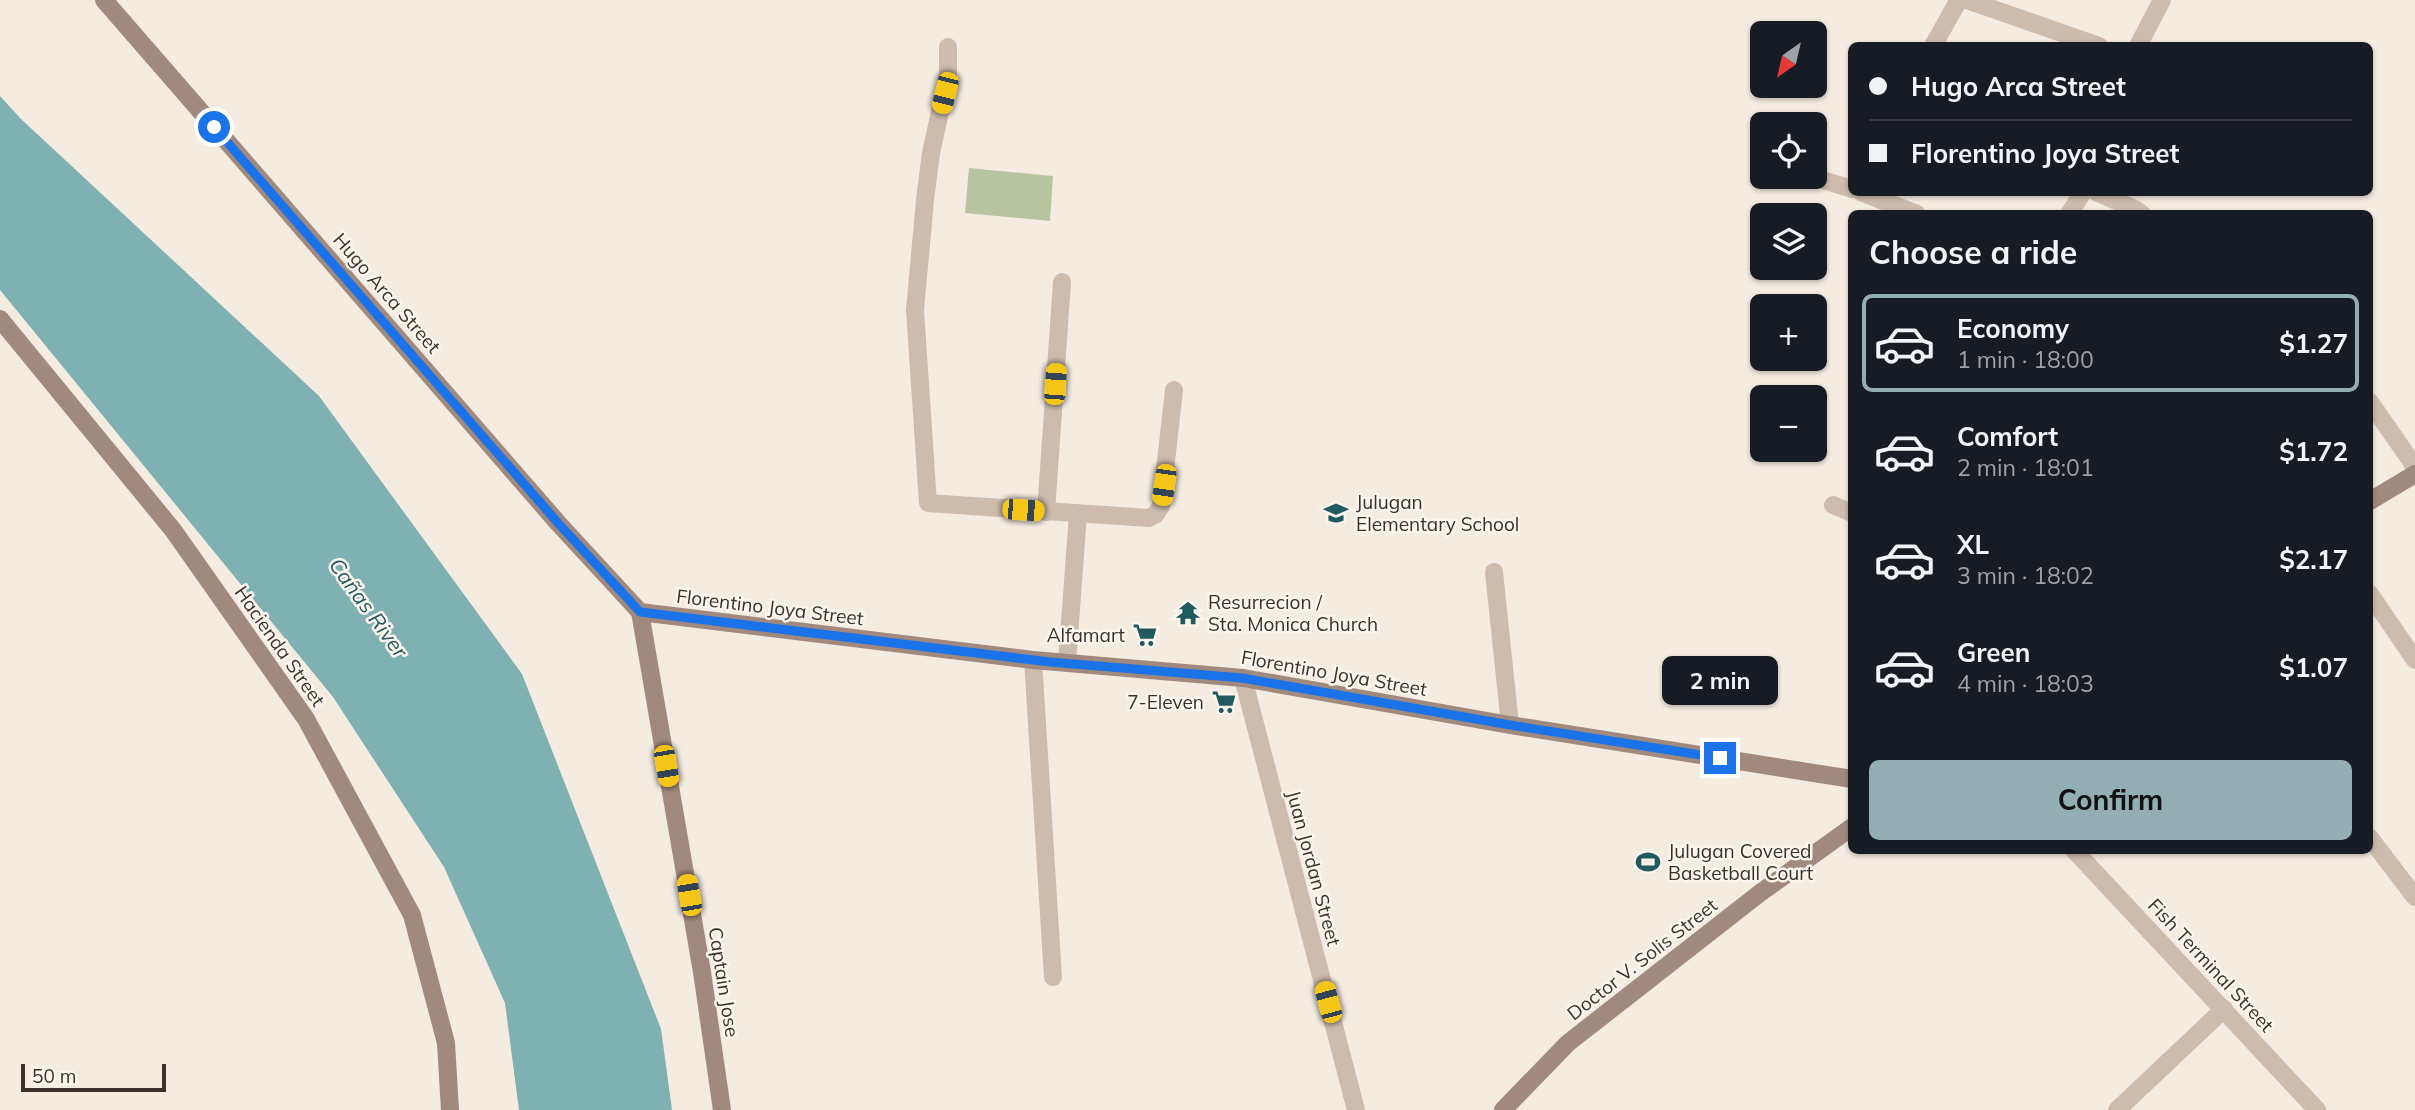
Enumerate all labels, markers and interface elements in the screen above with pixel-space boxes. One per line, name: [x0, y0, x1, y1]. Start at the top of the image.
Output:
north arrow: [1750, 21, 1827, 98]
map controls: [1750, 21, 1827, 462]
car: [930, 70, 961, 116]
text: Hugo Arca Street: [1911, 70, 2126, 103]
route start: [198, 111, 230, 143]
button: locate: [1750, 112, 1827, 189]
text: Florentino Joya Street: [1911, 137, 2179, 170]
button: layers: [1750, 203, 1827, 280]
street label: Hugo Arca Street: [328, 228, 446, 358]
text: Choose a ride: [1869, 232, 2077, 272]
button: +: [1750, 294, 1827, 371]
icon: car: [1873, 312, 1936, 375]
text: Economy: [1957, 312, 2069, 345]
text: $1.27: [2279, 327, 2348, 360]
text: 1 min · 18:00: [1957, 345, 2094, 374]
car: [1044, 362, 1067, 406]
button: −: [1750, 385, 1827, 462]
icon: car: [1873, 420, 1936, 483]
text: Comfort: [1957, 420, 2058, 453]
text: $1.72: [2279, 435, 2348, 468]
text: 2 min · 18:01: [1957, 453, 2094, 482]
car: [1151, 463, 1178, 507]
place label: Julugan Elementary School: [1356, 490, 1519, 536]
car: [1002, 498, 1045, 522]
school or university icon: Julugan Elementary School: [1322, 499, 1350, 527]
icon: car: [1873, 528, 1936, 591]
text: XL: [1957, 528, 1989, 561]
text: $2.17: [2279, 543, 2348, 576]
water label: Cañas River: [324, 552, 415, 663]
text: 3 min · 18:02: [1957, 561, 2094, 590]
street label: Hacienda Street: [230, 581, 331, 711]
street label: Florentino Joya Street: [675, 584, 865, 630]
place label: Resurrecion / Sta. Monica Church: [1208, 590, 1378, 636]
temple icon: Resurrecion / Sta. Monica Church: [1174, 599, 1202, 627]
supermarket icon: Alfamart: [1131, 621, 1159, 649]
place label: Alfamart: [1047, 623, 1125, 647]
icon: car: [1873, 636, 1936, 699]
text: Green: [1957, 636, 2030, 669]
street label: Florentino Joya Street: [1239, 645, 1429, 701]
text: $1.07: [2279, 651, 2348, 684]
callout: 2 min: [1662, 656, 1778, 706]
text: 2 min: [1690, 666, 1750, 695]
text: 4 min · 18:03: [1957, 669, 2094, 698]
supermarket icon: 7-Eleven: [1210, 688, 1238, 716]
place label: 7-Eleven: [1127, 690, 1204, 714]
route end: [1704, 742, 1736, 774]
car: [653, 743, 680, 789]
button: Confirm: [1869, 760, 2352, 840]
street label: Juan Jordan Street: [1282, 788, 1346, 949]
place label: Julugan Covered Basketball Court: [1668, 839, 1814, 885]
sports icon: Julugan Covered Basketball Court: [1634, 848, 1662, 876]
car: [676, 872, 703, 918]
street label: Doctor V. Solis Street: [1562, 893, 1722, 1025]
street label: Fish Terminal Street: [2143, 893, 2279, 1037]
street label: Captain Jose: [703, 925, 745, 1039]
car: [1313, 979, 1344, 1025]
scale bar: [21, 1061, 166, 1093]
text: 50 m: [32, 1064, 76, 1088]

